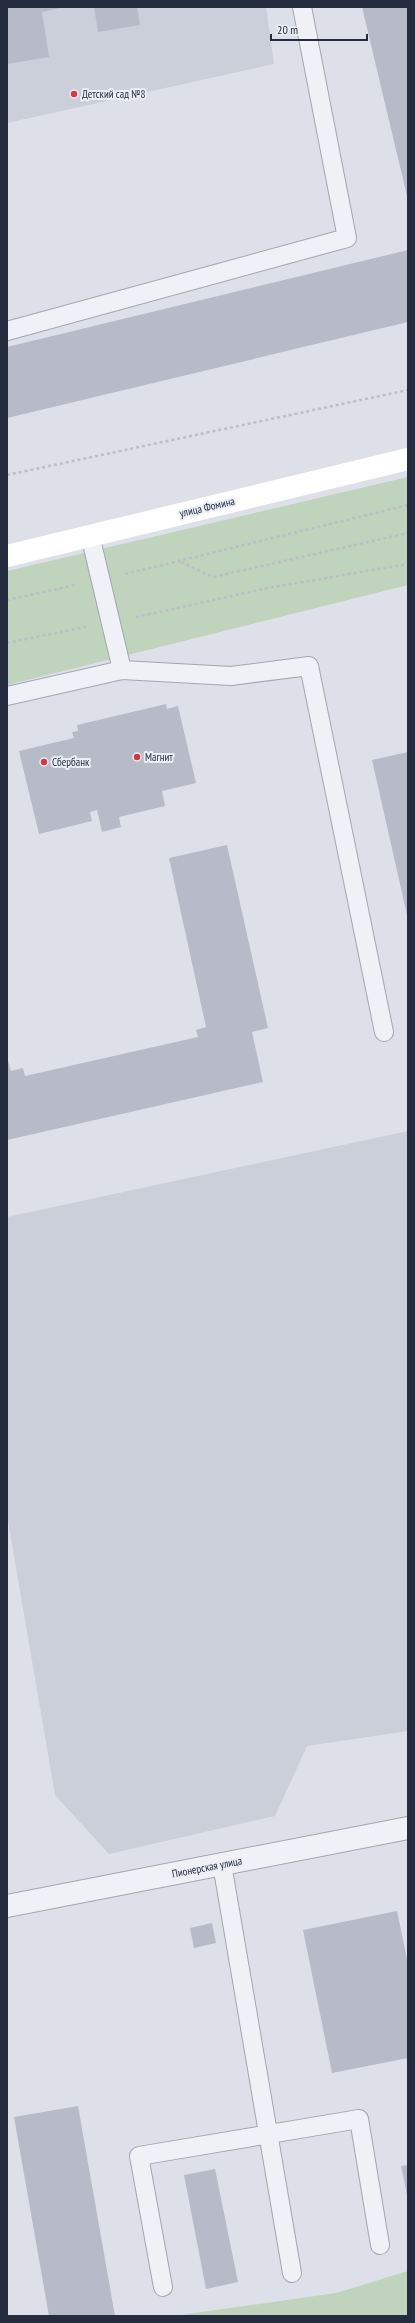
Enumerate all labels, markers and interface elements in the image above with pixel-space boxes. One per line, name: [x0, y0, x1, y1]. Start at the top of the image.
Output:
scale bar: [271, 16, 367, 42]
text: 20 m: [277, 22, 298, 37]
place label: Детский сад №8: [82, 87, 145, 101]
marker: Детский сад №8: [69, 89, 79, 99]
street label: улица Фомина: [178, 494, 236, 520]
place label: Магнит: [145, 750, 173, 764]
marker: Магнит: [132, 752, 142, 762]
place label: Сбербанк: [52, 755, 90, 769]
marker: Сбербанк: [39, 757, 49, 767]
street label: Пионерская улица: [171, 1853, 243, 1881]

